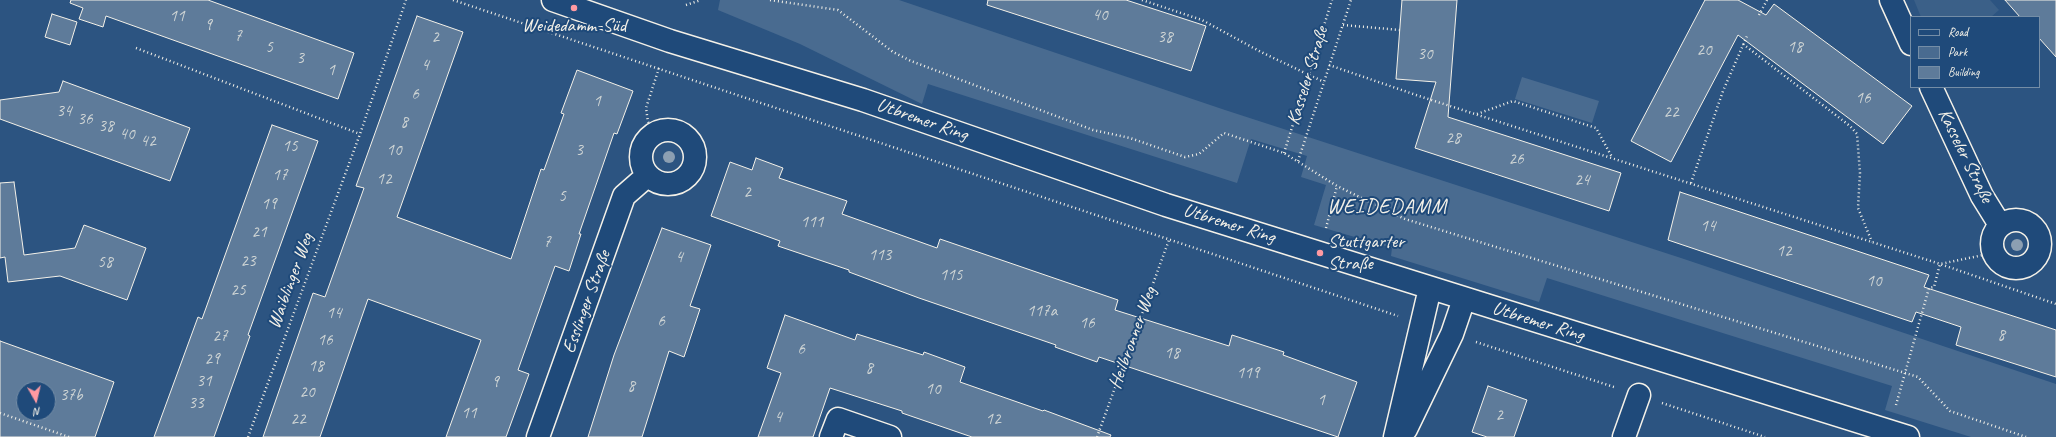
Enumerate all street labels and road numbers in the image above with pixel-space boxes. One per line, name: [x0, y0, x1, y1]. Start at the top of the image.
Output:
street label: Kasseler Straße: [1282, 24, 1334, 128]
street label: Utbremer Ring: [873, 94, 971, 146]
street label: Kasseler Straße: [1932, 105, 1998, 207]
street label: Utbremer Ring: [1180, 199, 1278, 249]
street label: Waiblinger Weg: [263, 230, 319, 332]
street label: Esslinger Straße: [558, 248, 616, 356]
street label: Heilbronner Weg: [1104, 284, 1162, 392]
street label: Utbremer Ring: [1489, 297, 1587, 347]

